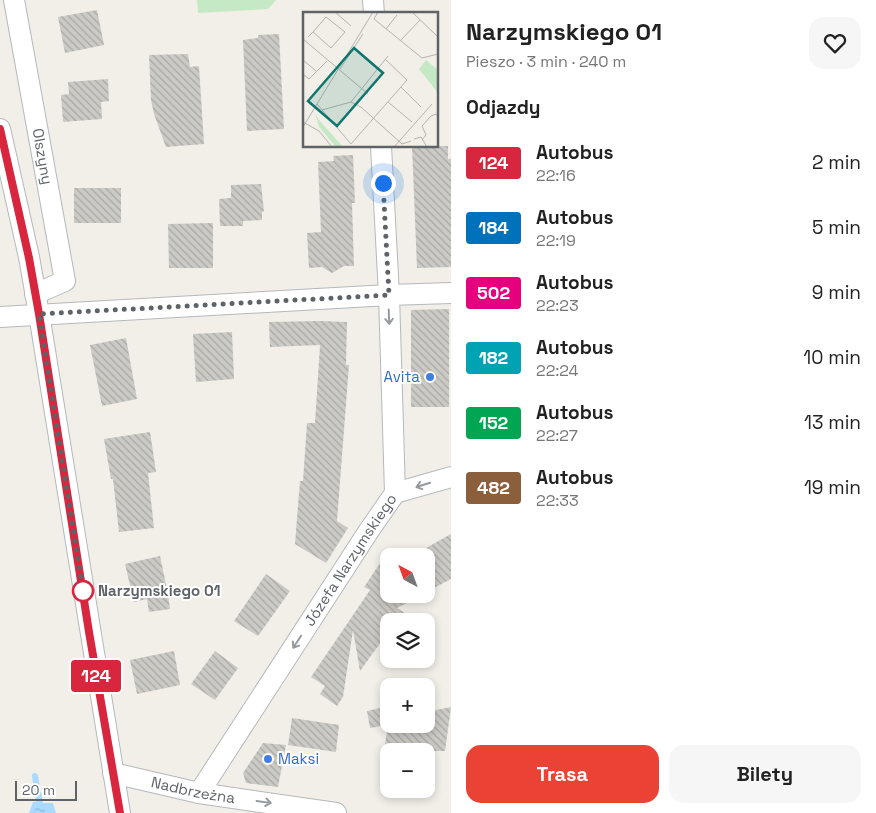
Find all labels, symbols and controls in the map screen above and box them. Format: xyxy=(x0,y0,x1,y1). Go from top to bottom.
inset map xyxy=(303,12,438,148)
text: Narzymskiego 01 xyxy=(466,16,662,47)
button: heart xyxy=(809,17,861,69)
text: Pieszo · 3 min · 240 m xyxy=(466,51,626,72)
text: Odjazdy xyxy=(466,95,541,120)
street label: Olszyny xyxy=(28,127,57,186)
text: Autobus xyxy=(536,140,613,165)
text: 2 min xyxy=(812,150,861,175)
text: 124 xyxy=(479,151,509,174)
text: 22:16 xyxy=(536,165,576,186)
your location xyxy=(371,171,396,196)
text: Autobus xyxy=(536,205,613,230)
text: 5 min xyxy=(812,215,861,240)
text: 184 xyxy=(478,216,509,239)
text: 22:19 xyxy=(536,230,576,251)
text: Autobus xyxy=(536,270,613,295)
text: 9 min xyxy=(812,280,861,305)
text: 502 xyxy=(477,281,510,304)
text: 22:23 xyxy=(536,295,579,316)
one-way arrow xyxy=(384,309,394,325)
text: Autobus xyxy=(536,335,613,360)
text: 10 min xyxy=(803,345,861,370)
text: 182 xyxy=(479,346,508,369)
text: 22:24 xyxy=(536,360,579,381)
place label: Avita xyxy=(384,367,420,386)
marker: Avita xyxy=(424,371,436,383)
text: Autobus xyxy=(536,400,613,425)
text: 13 min xyxy=(804,410,861,435)
text: 152 xyxy=(479,411,508,434)
text: 22:27 xyxy=(536,425,578,446)
text: Autobus xyxy=(536,465,613,490)
text: 19 min xyxy=(804,475,861,500)
text: 482 xyxy=(477,476,510,499)
one-way arrow xyxy=(416,481,432,490)
street label: Józefa Narzymskiego xyxy=(300,490,401,629)
text: 22:33 xyxy=(536,490,579,511)
north arrow xyxy=(380,548,435,602)
map controls xyxy=(380,548,435,798)
marker: Narzymskiego 01 xyxy=(72,580,94,602)
place label: Narzymskiego 01 xyxy=(98,581,221,600)
button: layers xyxy=(380,613,435,668)
one-way arrow xyxy=(291,635,301,649)
line badge: 124 xyxy=(67,660,125,692)
text: 124 xyxy=(81,664,111,687)
button: + xyxy=(380,678,435,733)
button: − xyxy=(380,743,435,798)
button: Trasa xyxy=(466,745,659,803)
button: Bilety xyxy=(669,745,861,803)
place label: Maksi xyxy=(278,749,319,768)
marker: Maksi xyxy=(262,753,274,765)
street label: Nadbrzeżna xyxy=(149,772,237,807)
scale bar xyxy=(15,778,78,801)
text: 20 m xyxy=(22,781,55,799)
one-way arrow xyxy=(256,798,272,808)

